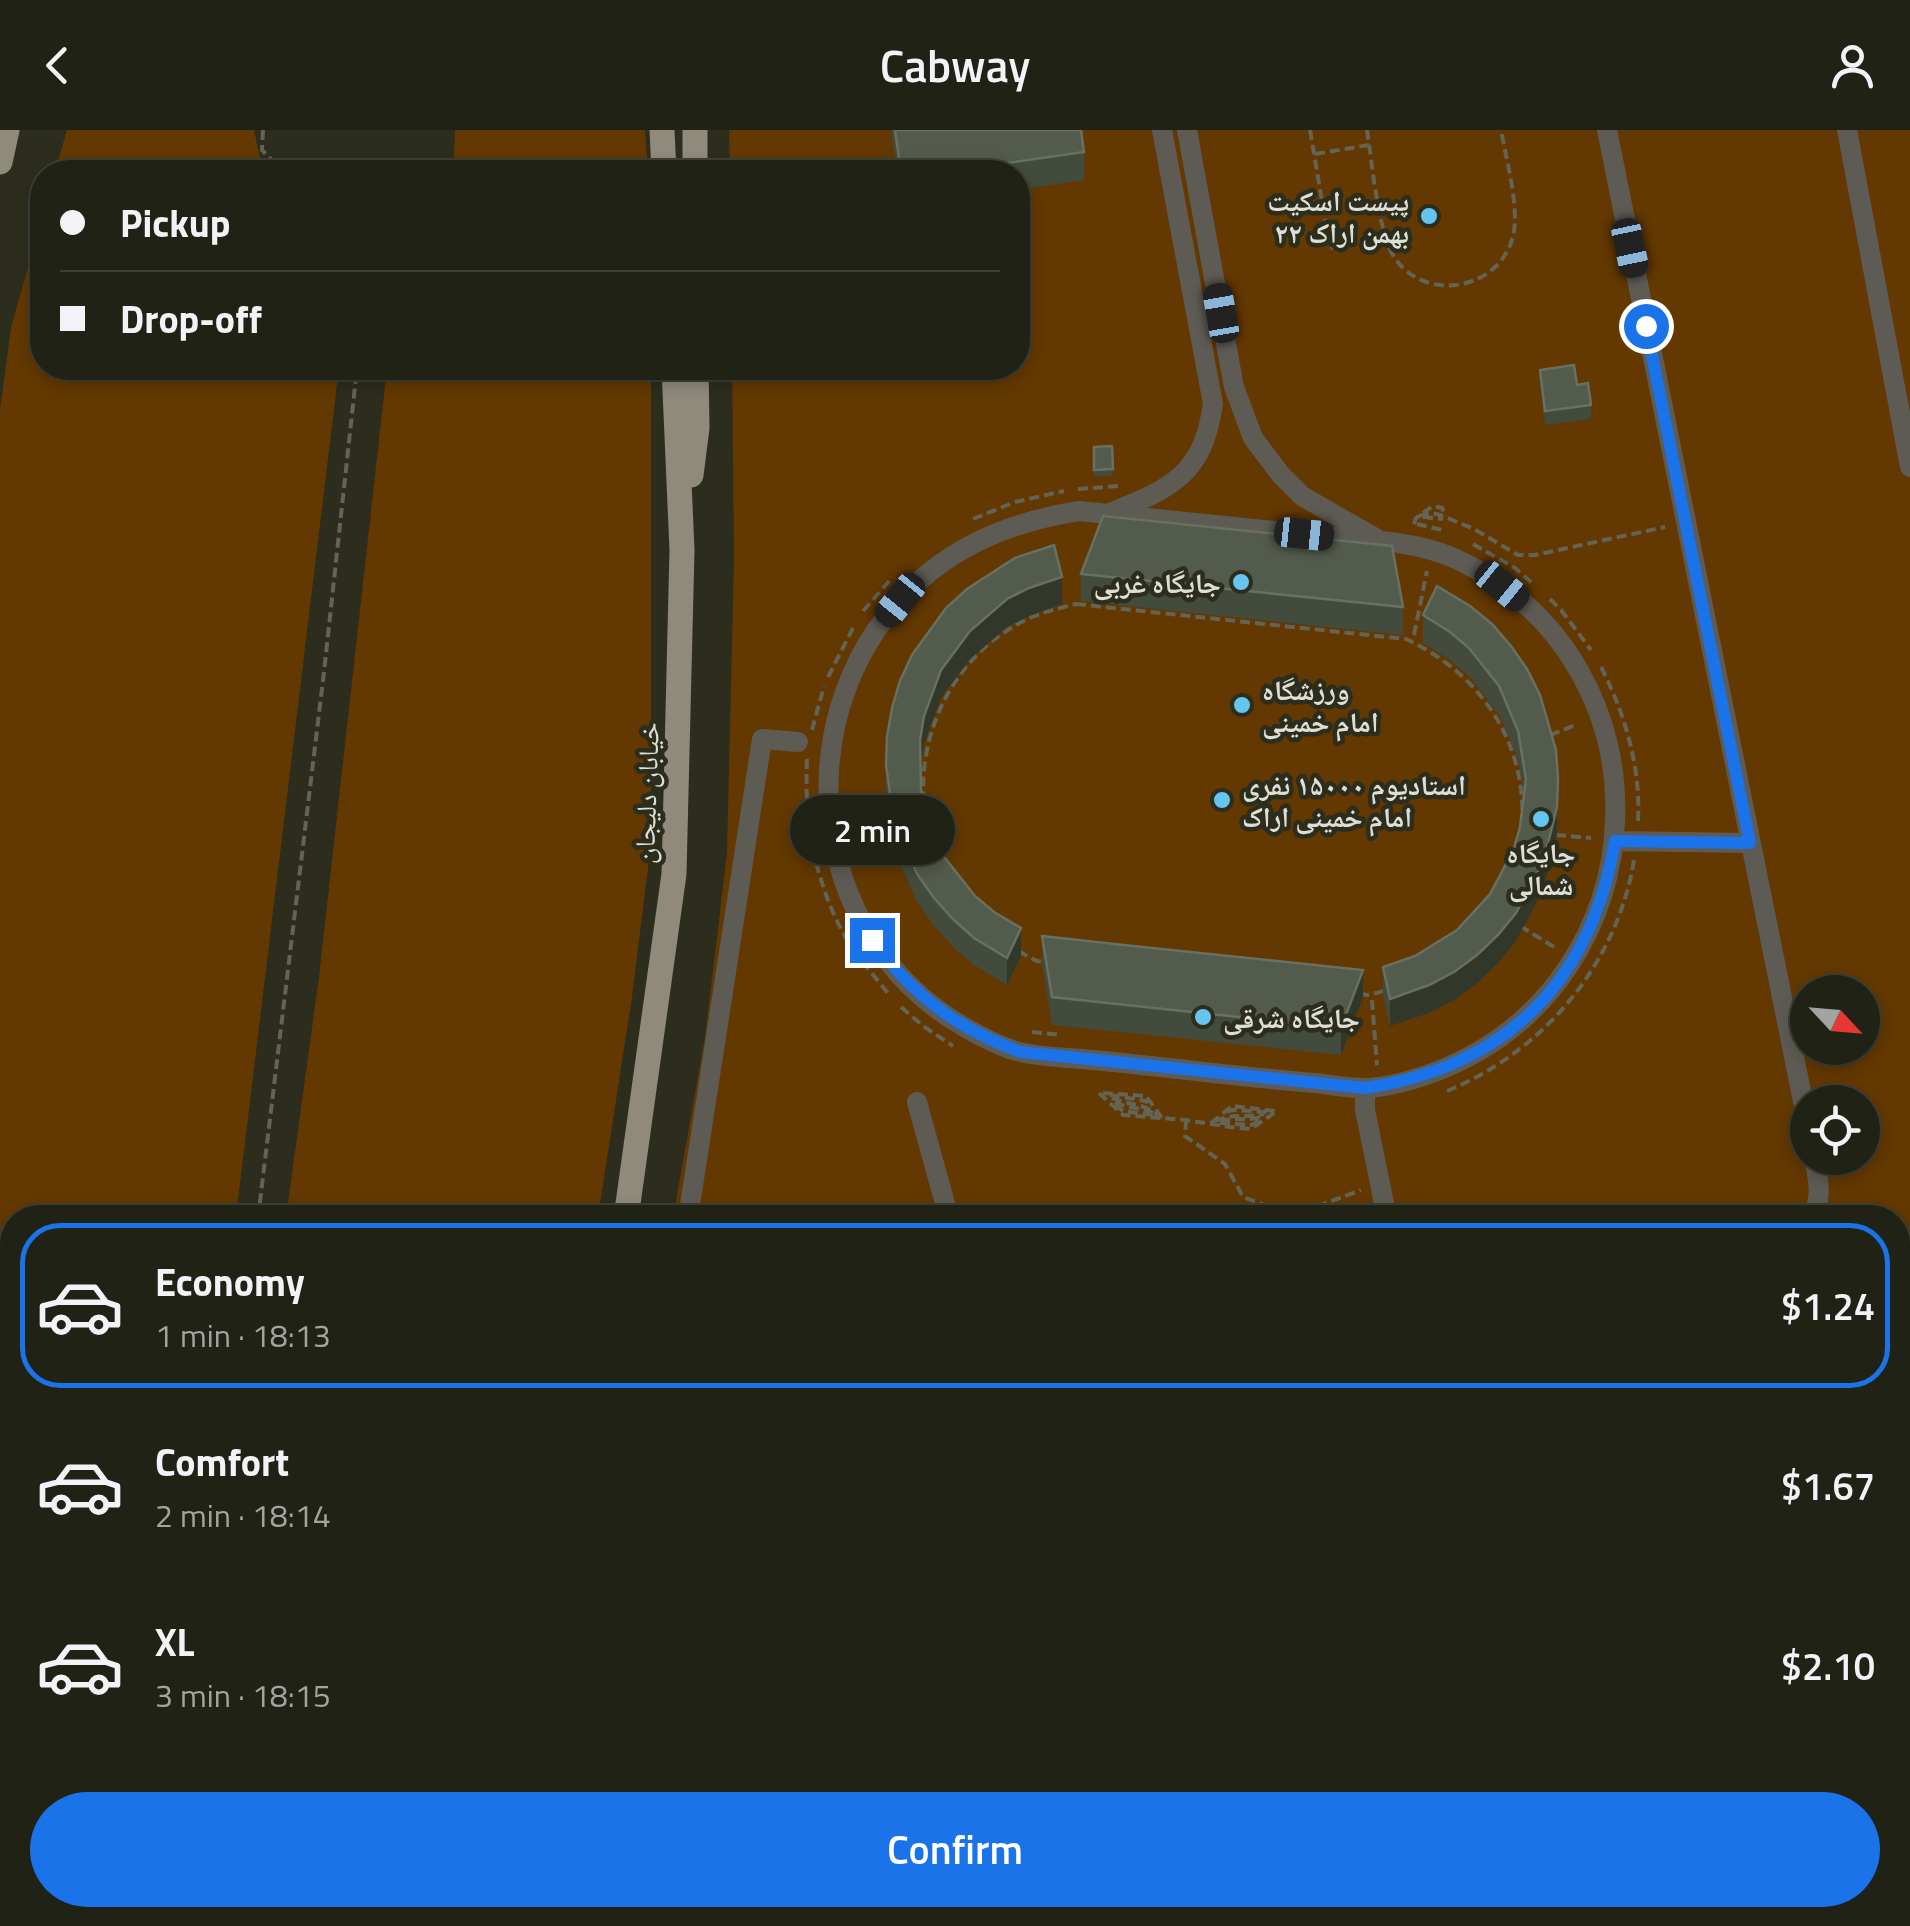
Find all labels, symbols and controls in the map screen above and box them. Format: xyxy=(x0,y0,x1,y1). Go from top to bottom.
text: Cabway xyxy=(880,31,1030,99)
icon: back xyxy=(30,38,85,93)
icon: person xyxy=(1825,38,1880,93)
place label: پیست اسکیت ۲۲ بهمن اراک xyxy=(1267,179,1409,254)
text: Pickup xyxy=(120,194,230,252)
marker: پیست اسکیت ۲۲ بهمن اراک xyxy=(1418,205,1440,227)
car xyxy=(1609,216,1651,280)
car xyxy=(1201,281,1241,345)
text: Drop-off xyxy=(120,290,262,348)
route start xyxy=(1624,304,1669,349)
car xyxy=(1273,516,1335,552)
car xyxy=(1469,555,1535,617)
place label: جایگاه غربی xyxy=(1093,561,1221,604)
car xyxy=(869,567,931,633)
marker: جایگاه غربی xyxy=(1230,571,1252,593)
place label: ورزشگاه امام خمینی xyxy=(1262,668,1379,743)
marker: ورزشگاه امام خمینی xyxy=(1231,694,1253,716)
street label: خیابان دلیجان xyxy=(622,721,670,865)
place label: استادیوم ۱۵۰۰۰ نفری امام خمینی اراک xyxy=(1242,763,1466,838)
marker: استادیوم ۱۵۰۰۰ نفری امام خمینی اراک xyxy=(1211,789,1233,811)
callout: 2 min xyxy=(790,795,954,865)
text: 2 min xyxy=(834,806,911,854)
marker: جایگاه شمالی xyxy=(1530,808,1552,830)
place label: جایگاه شمالی xyxy=(1507,831,1575,906)
route end xyxy=(850,918,895,963)
north arrow xyxy=(1790,975,1880,1065)
map controls xyxy=(1790,975,1880,1175)
place label: جایگاه شرقی xyxy=(1223,996,1360,1039)
marker: جایگاه شرقی xyxy=(1192,1006,1214,1028)
button: locate xyxy=(1790,1085,1880,1175)
text: Economy xyxy=(155,1253,305,1311)
icon: car xyxy=(35,1261,125,1351)
text: $1.24 xyxy=(1781,1277,1875,1335)
text: 1 min · 18:13 xyxy=(155,1311,331,1359)
text: Comfort xyxy=(155,1433,289,1491)
icon: car xyxy=(35,1441,125,1531)
text: $1.67 xyxy=(1781,1457,1875,1515)
text: 2 min · 18:14 xyxy=(155,1491,331,1539)
text: XL xyxy=(155,1613,195,1671)
icon: car xyxy=(35,1621,125,1711)
text: $2.10 xyxy=(1781,1637,1875,1695)
text: 3 min · 18:15 xyxy=(155,1671,331,1719)
button: Confirm xyxy=(30,1792,1880,1907)

